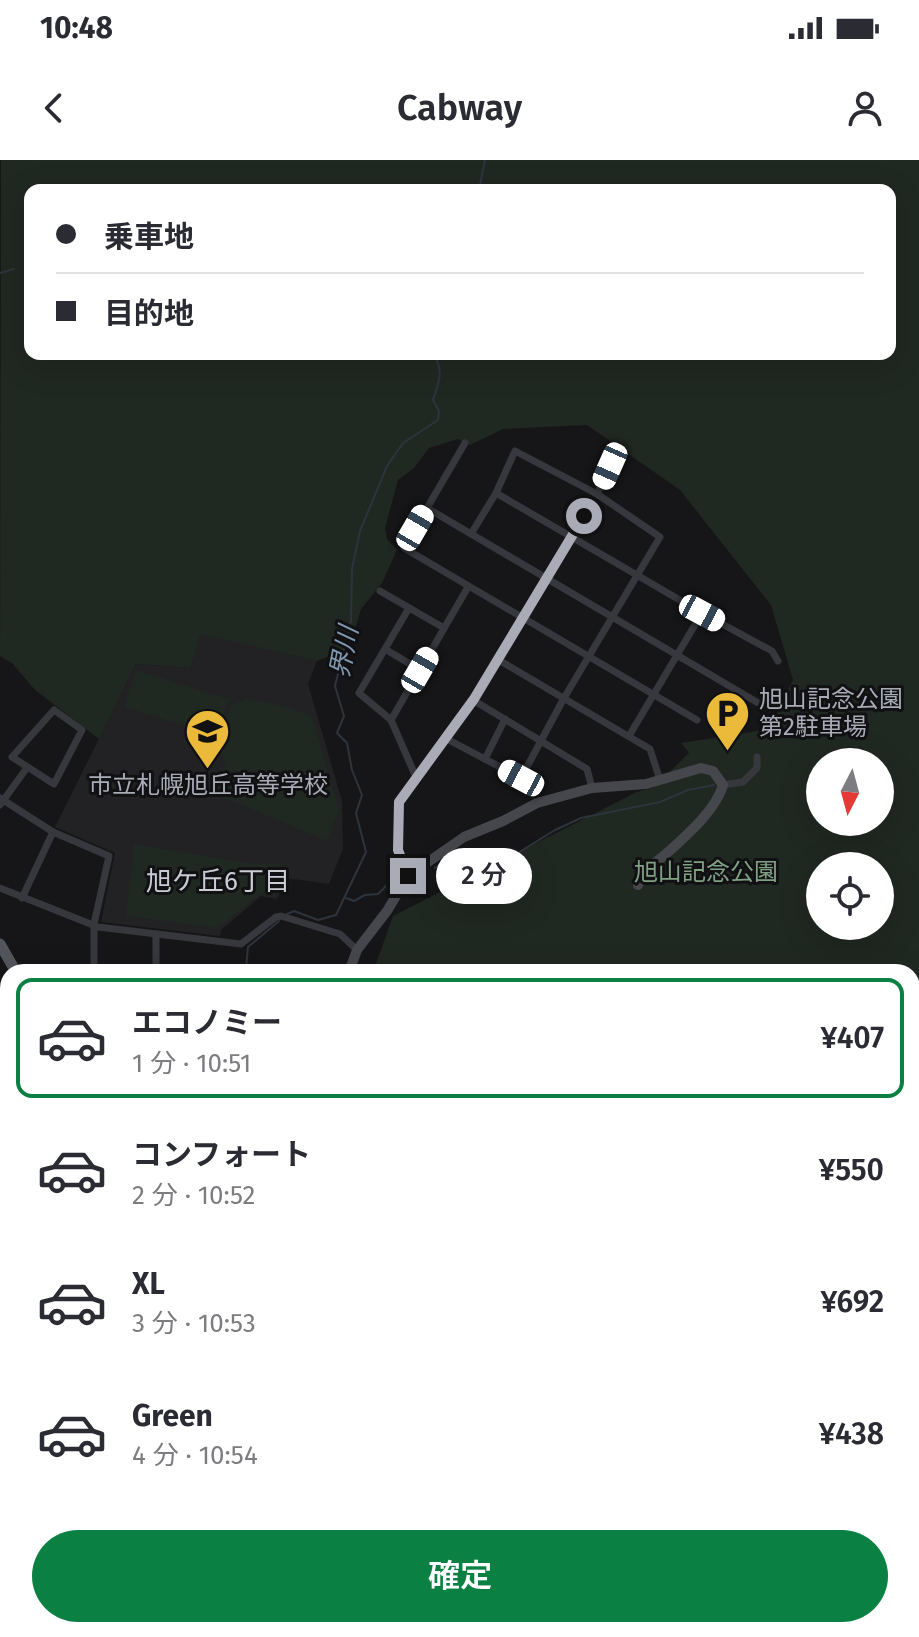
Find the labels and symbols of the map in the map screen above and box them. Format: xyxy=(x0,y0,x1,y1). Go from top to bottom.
car xyxy=(589,439,631,493)
route start xyxy=(566,498,602,534)
car xyxy=(393,501,437,555)
car xyxy=(675,591,729,635)
water label: 界川 xyxy=(324,621,365,681)
car xyxy=(398,643,442,697)
place label: 旭山記念公園 第2駐車場 xyxy=(759,685,903,741)
parking icon: 旭山記念公園 第2駐車場 xyxy=(704,689,752,752)
school or university icon: 市立札幌旭丘高等学校 xyxy=(184,707,232,770)
north arrow xyxy=(806,748,894,836)
car xyxy=(494,756,548,800)
place label: 市立札幌旭丘高等学校 xyxy=(88,771,328,799)
callout: 2 分 xyxy=(436,848,532,904)
route end xyxy=(390,858,426,894)
park label: 旭山記念公園 xyxy=(634,858,778,886)
district label: 旭ケ丘6丁目 xyxy=(146,866,290,897)

